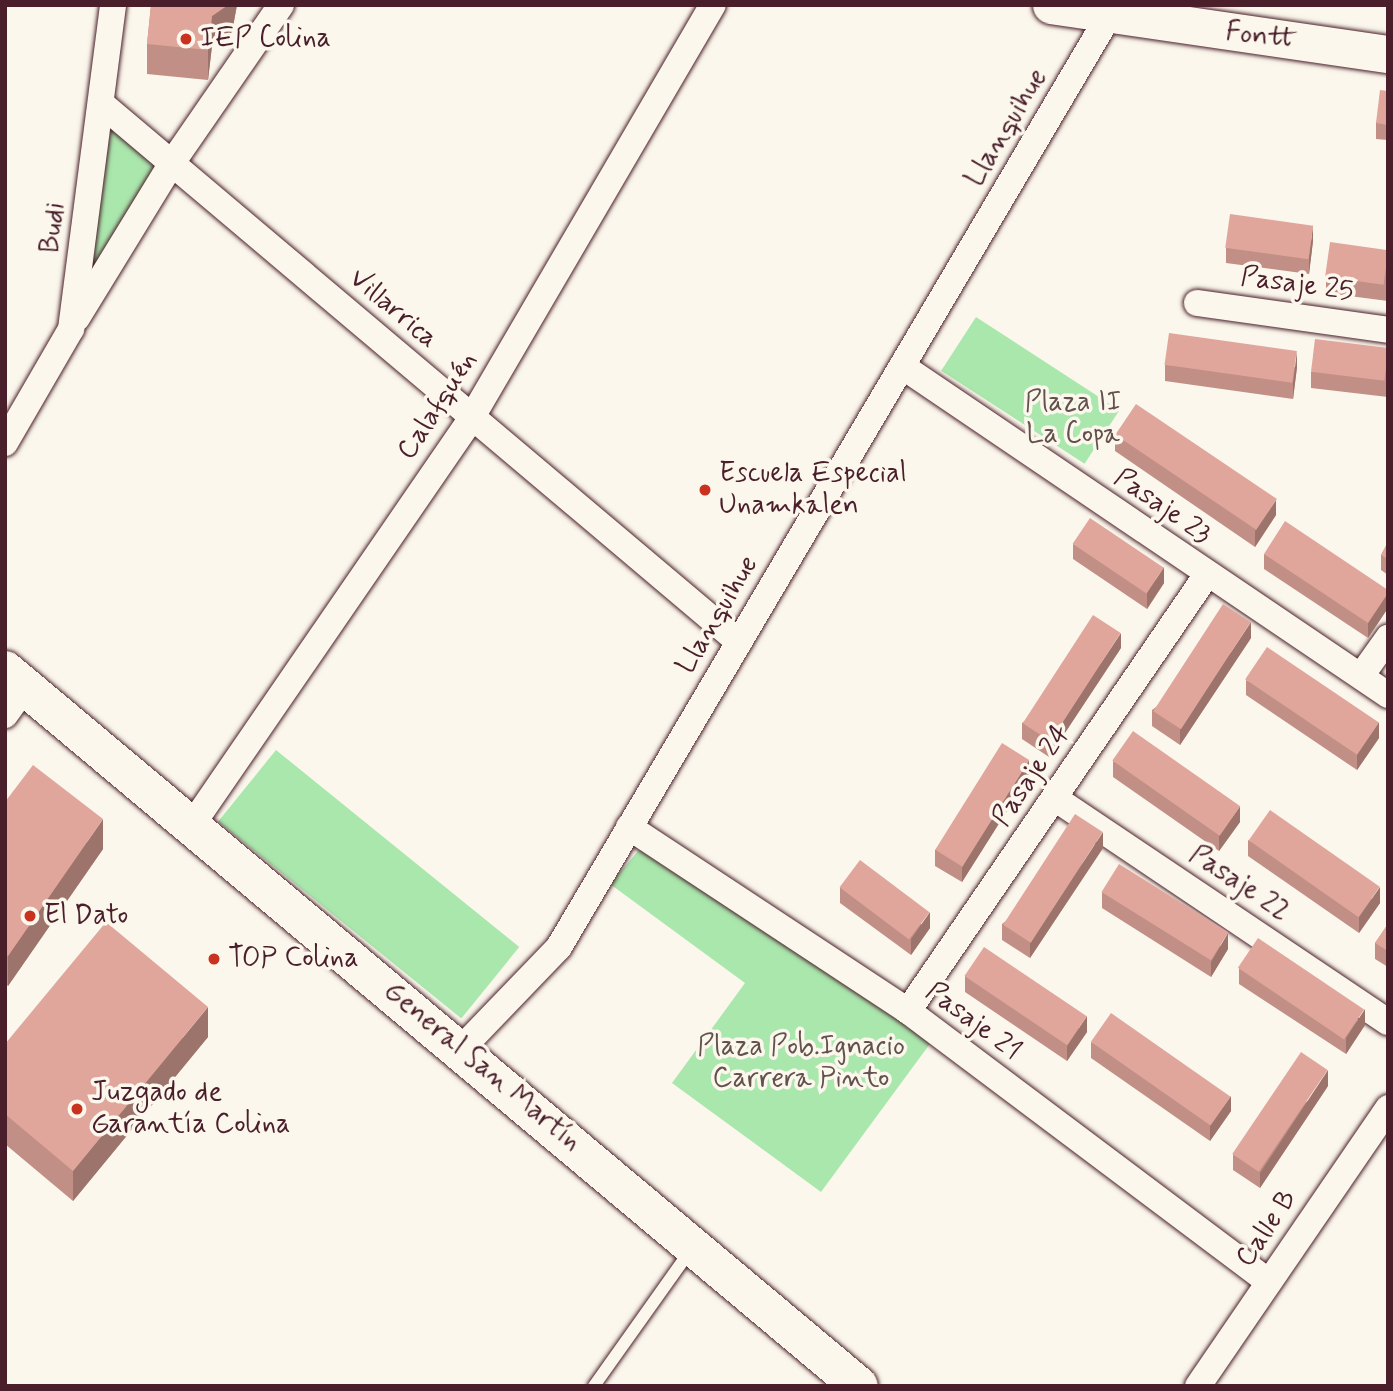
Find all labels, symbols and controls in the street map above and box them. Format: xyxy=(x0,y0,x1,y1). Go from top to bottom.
street label: Fontt xyxy=(1224,16,1298,58)
place label: IEP Colina xyxy=(200,22,336,56)
marker: IEP Colina xyxy=(178,31,194,47)
street label: Llanquihue xyxy=(959,63,1055,193)
street label: Budi xyxy=(34,200,74,256)
street label: Pasaje 25 xyxy=(1238,260,1356,310)
street label: Villarrica xyxy=(342,262,444,356)
street label: Calafquén xyxy=(391,346,485,466)
park label: Plaza II La Copa xyxy=(1021,386,1125,452)
place label: Escuela Especial Unamkalen xyxy=(719,457,905,523)
street label: Pasaje 23 xyxy=(1107,462,1217,552)
marker: Escuela Especial Unamkalen xyxy=(697,482,713,498)
street label: Llanquihue xyxy=(670,550,766,680)
street label: Pasaje 24 xyxy=(986,719,1078,833)
street label: Pasaje 22 xyxy=(1183,838,1295,930)
place label: El Dato xyxy=(44,899,128,933)
marker: El Dato xyxy=(22,908,38,924)
place label: TOP Colina xyxy=(228,942,361,976)
marker: TOP Colina xyxy=(206,951,222,967)
street label: Pasaje 21 xyxy=(919,975,1027,1069)
street label: General San Martín xyxy=(378,976,586,1158)
park label: Plaza Pob.Ignacio Carrera Pinto xyxy=(698,1030,904,1096)
place label: Juzgado de Garantía Colina xyxy=(91,1076,291,1142)
marker: Juzgado de Garantía Colina xyxy=(69,1101,85,1117)
street label: Calle B xyxy=(1229,1184,1305,1274)

